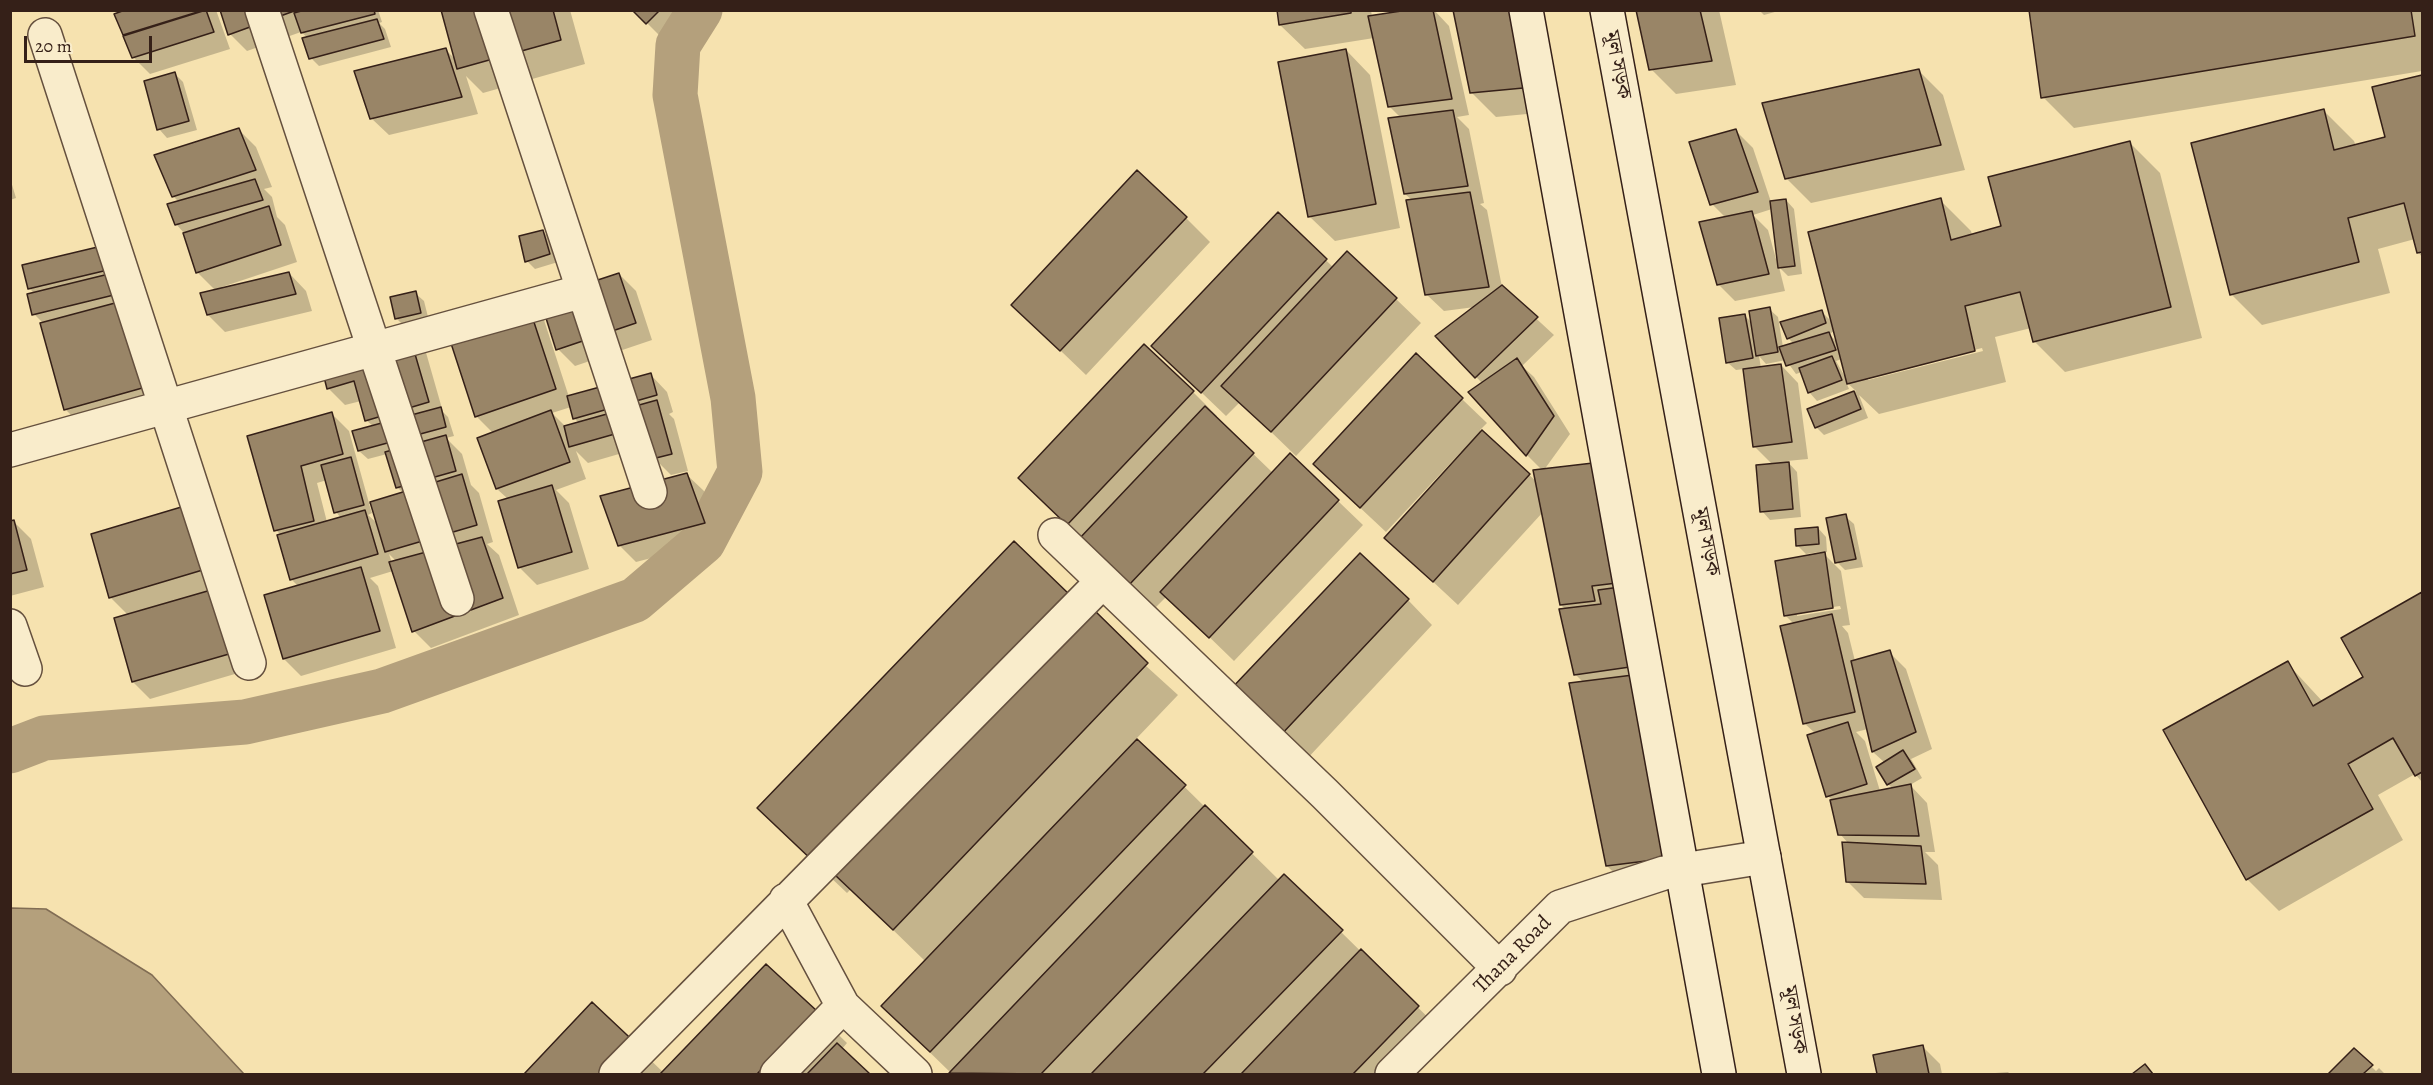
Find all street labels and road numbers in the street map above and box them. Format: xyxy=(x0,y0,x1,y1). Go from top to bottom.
street label: মূল সড়ক xyxy=(1598,29,1636,101)
street label: মূল সড়ক xyxy=(1687,506,1725,578)
street label: Thana Road xyxy=(1469,911,1557,999)
street label: মূল সড়ক xyxy=(1776,984,1812,1056)

